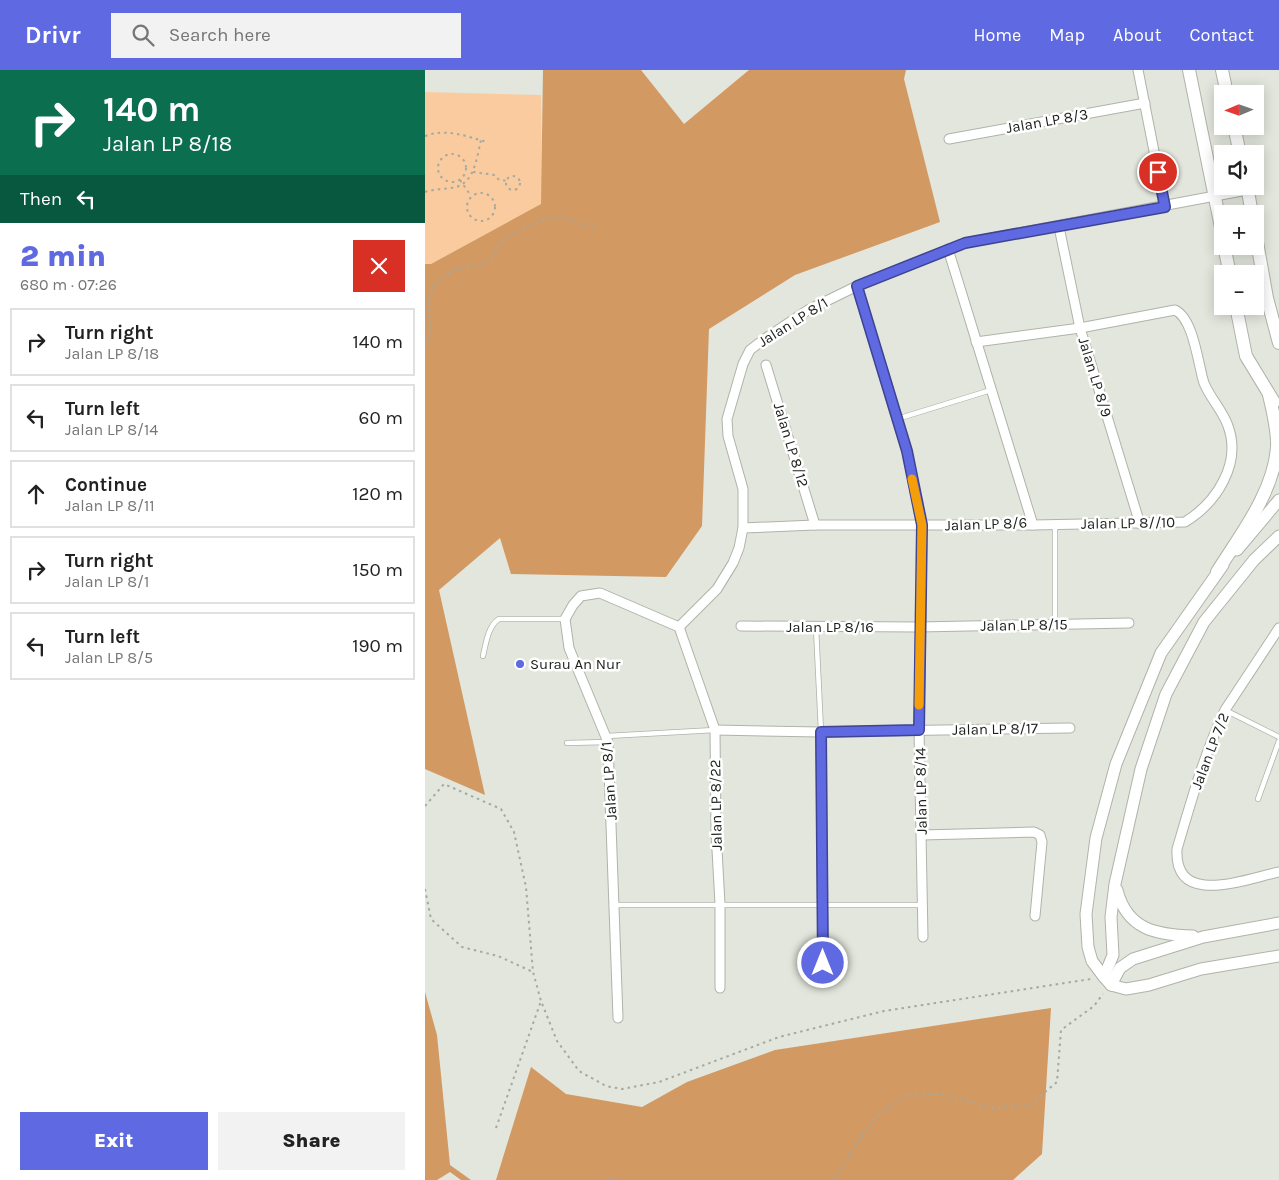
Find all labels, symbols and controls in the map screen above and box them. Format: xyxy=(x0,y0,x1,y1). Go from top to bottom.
search box xyxy=(111,13,461,58)
text: Drivr xyxy=(25,21,81,49)
icon: search xyxy=(129,21,157,49)
text: Search here xyxy=(169,24,271,46)
text: Home xyxy=(973,24,1021,46)
text: Map xyxy=(1049,24,1085,46)
text: About xyxy=(1113,24,1162,46)
text: Contact xyxy=(1190,24,1254,46)
north arrow xyxy=(1214,85,1264,135)
map controls xyxy=(1214,85,1264,315)
text: 140 m xyxy=(103,89,201,130)
icon: right xyxy=(20,90,85,155)
street label: Jalan LP 8/3 xyxy=(1005,105,1089,137)
text: Jalan LP 8/18 xyxy=(103,131,232,157)
button: sound xyxy=(1214,145,1264,195)
pin xyxy=(1137,151,1179,193)
icon: arrive xyxy=(1144,158,1172,186)
icon: left xyxy=(72,185,100,213)
text: Then xyxy=(20,188,62,210)
button: + xyxy=(1214,205,1264,255)
text: 2 min xyxy=(20,238,106,274)
button: close xyxy=(353,240,405,292)
button: − xyxy=(1214,265,1264,315)
text: 680 m · 07:26 xyxy=(20,275,117,294)
street label: Jalan LP 8/1 xyxy=(755,293,831,351)
text: Turn right xyxy=(65,322,154,344)
icon: right xyxy=(22,328,50,356)
text: 140 m xyxy=(353,331,403,353)
street label: Jalan LP 8/9 xyxy=(1074,335,1116,419)
text: Jalan LP 8/18 xyxy=(65,344,159,363)
text: Turn left xyxy=(65,398,140,420)
street label: Jalan LP 8/12 xyxy=(770,400,812,490)
icon: left xyxy=(22,404,50,432)
text: 60 m xyxy=(359,407,403,429)
text: Jalan LP 8/14 xyxy=(65,420,158,439)
text: Continue xyxy=(65,474,147,496)
icon: ahead xyxy=(22,480,50,508)
text: 120 m xyxy=(352,483,403,505)
text: Jalan LP 8/11 xyxy=(65,496,154,515)
street label: Jalan LP 8//10 xyxy=(1081,513,1175,533)
street label: Jalan LP 8/6 xyxy=(944,514,1028,534)
text: Turn right xyxy=(65,550,154,572)
icon: right xyxy=(22,556,50,584)
text: 150 m xyxy=(352,559,403,581)
text: Jalan LP 8/1 xyxy=(65,572,149,591)
street label: Jalan LP 8/15 xyxy=(980,615,1068,635)
street label: Jalan LP 8/16 xyxy=(786,618,874,636)
text: Turn left xyxy=(65,626,140,648)
icon: left xyxy=(22,632,50,660)
text: 190 m xyxy=(352,635,403,657)
text: Jalan LP 8/5 xyxy=(65,648,153,667)
place label: Surau An Nur xyxy=(530,655,621,673)
marker: Surau An Nur xyxy=(514,658,526,670)
street label: Jalan LP 7/2 xyxy=(1187,710,1233,792)
street label: Jalan LP 8/17 xyxy=(952,719,1038,739)
street label: Jalan LP 8/1 xyxy=(597,741,621,821)
street label: Jalan LP 8/14 xyxy=(911,747,931,835)
street label: Jalan LP 8/22 xyxy=(706,759,726,851)
position arrow xyxy=(796,936,848,988)
button: Exit xyxy=(20,1112,208,1170)
button: Share xyxy=(218,1112,405,1170)

